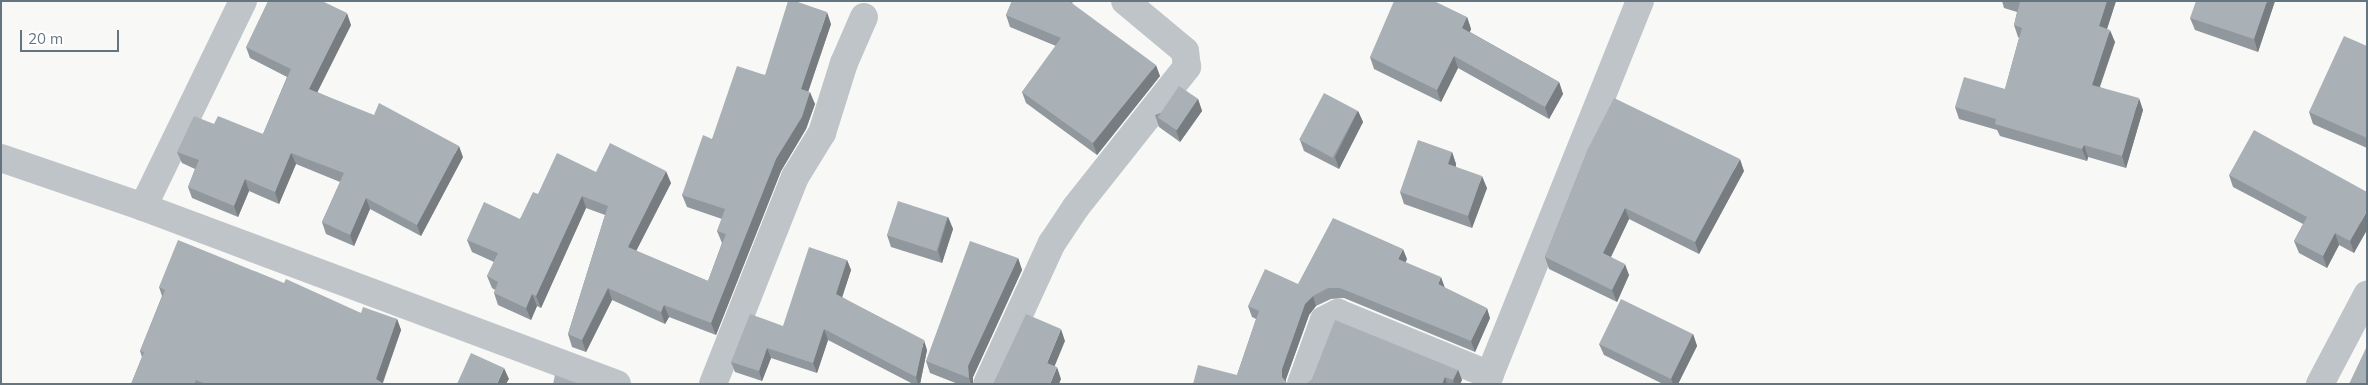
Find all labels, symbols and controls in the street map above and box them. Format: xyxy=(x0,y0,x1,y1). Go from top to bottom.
scale bar xyxy=(22,20,121,52)
text: 20 m xyxy=(28,29,63,48)

